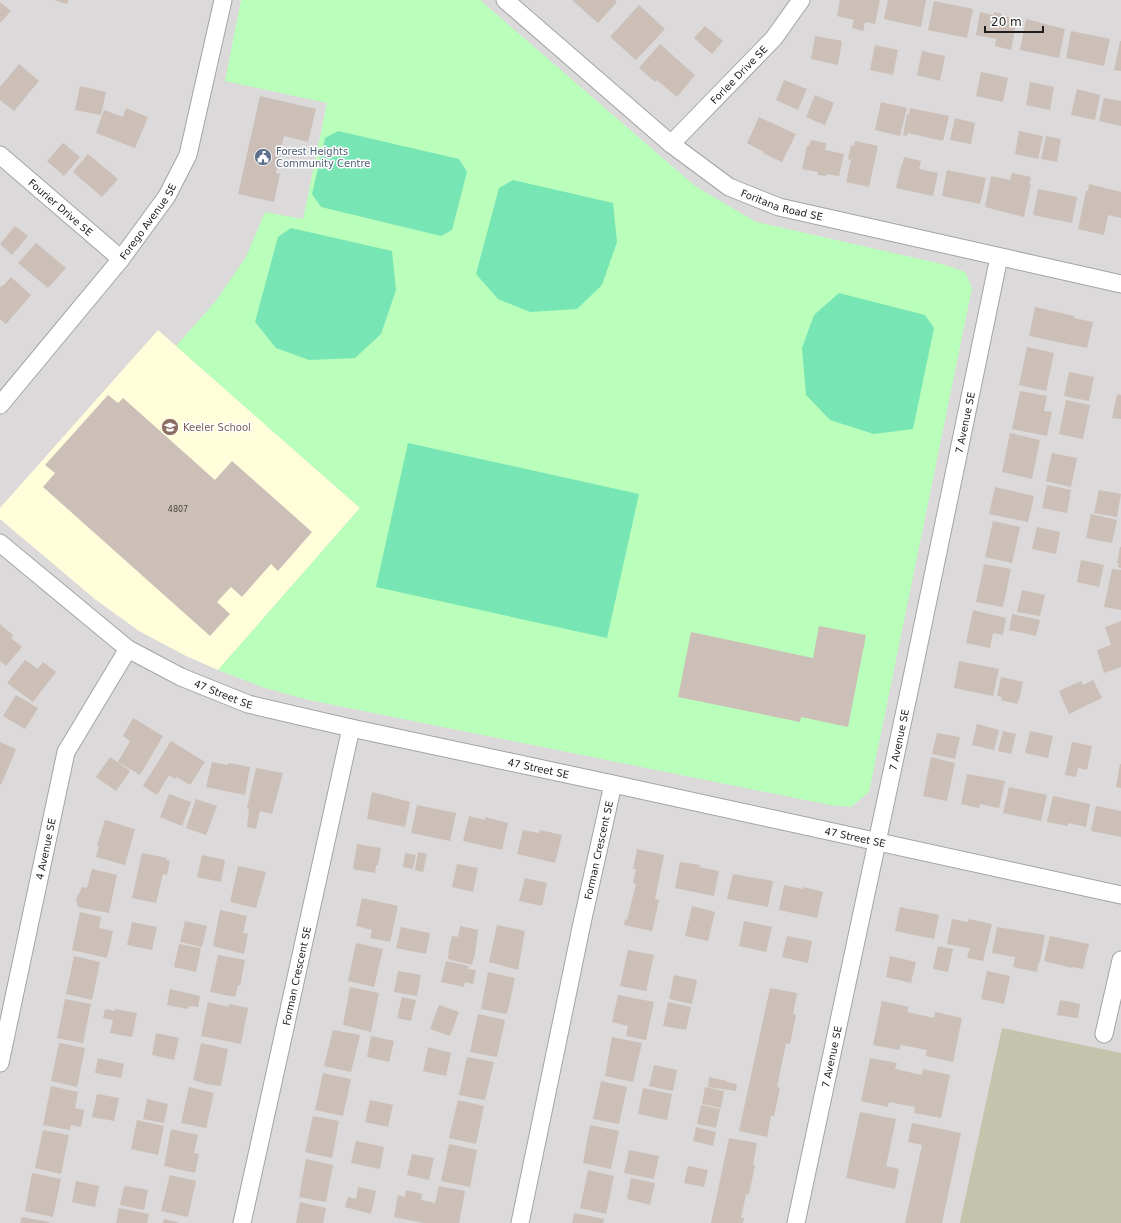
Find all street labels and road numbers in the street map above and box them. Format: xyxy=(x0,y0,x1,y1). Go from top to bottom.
street label: Forlee Drive SE xyxy=(708,43,769,106)
street label: Fourier Drive SE xyxy=(26,177,95,238)
street label: Forego Avenue SE xyxy=(117,181,178,261)
street label: Foritana Road SE xyxy=(739,187,824,222)
street label: 7 Avenue SE xyxy=(953,391,976,454)
street label: 47 Street SE xyxy=(193,677,254,710)
street label: 7 Avenue SE xyxy=(887,708,911,772)
street label: 47 Street SE xyxy=(507,756,570,780)
street label: Forman Crescent SE xyxy=(582,800,615,901)
street label: 4 Avenue SE xyxy=(34,817,57,881)
street label: 47 Street SE xyxy=(824,825,887,849)
street label: Forman Crescent SE xyxy=(280,925,313,1026)
street label: 7 Avenue SE xyxy=(819,1025,843,1088)

